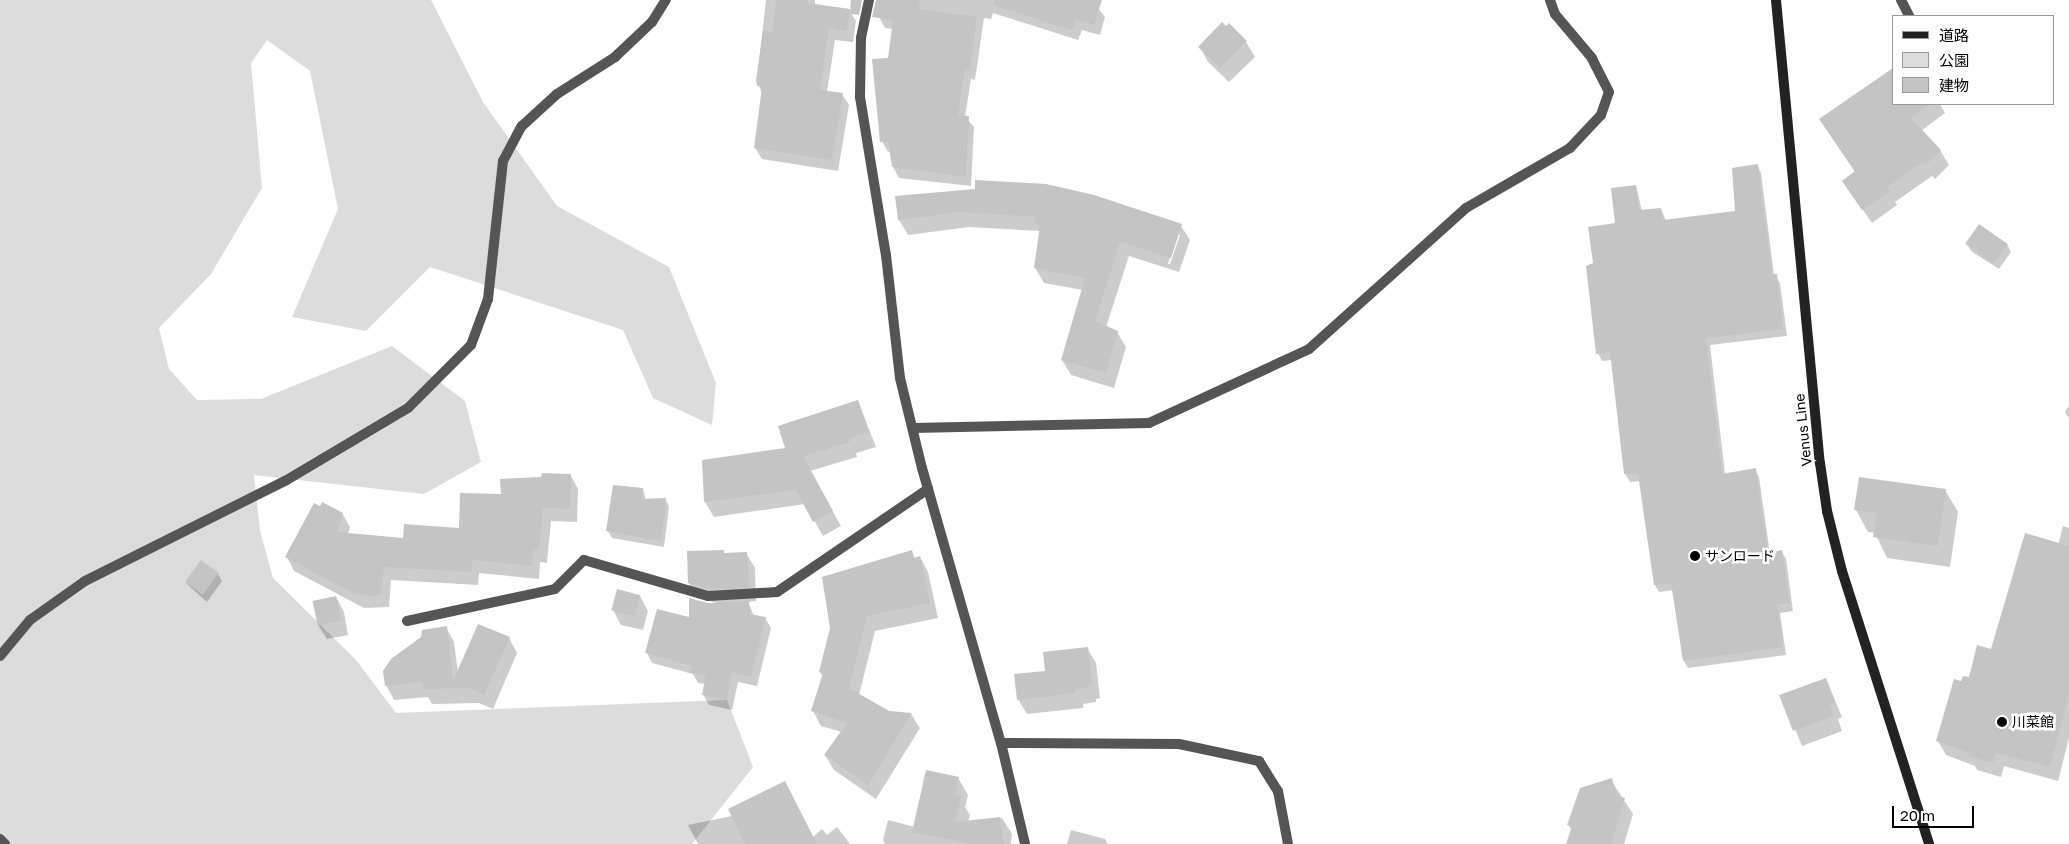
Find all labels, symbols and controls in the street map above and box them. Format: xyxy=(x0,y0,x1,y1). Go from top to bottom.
legend xyxy=(1892,15,2054,105)
text: 道路 xyxy=(1939,26,1969,44)
text: 公園 xyxy=(1939,51,1969,69)
text: 建物 xyxy=(1939,76,1969,94)
street label: Venus Line xyxy=(1791,393,1815,467)
place label: サンロード xyxy=(1705,548,1775,564)
marker: サンロード xyxy=(1689,550,1701,562)
place label: 川菜館 xyxy=(2012,714,2054,730)
marker: 川菜館 xyxy=(1996,716,2008,728)
scale bar xyxy=(1894,796,1976,828)
text: 20 m xyxy=(1900,806,1935,824)

